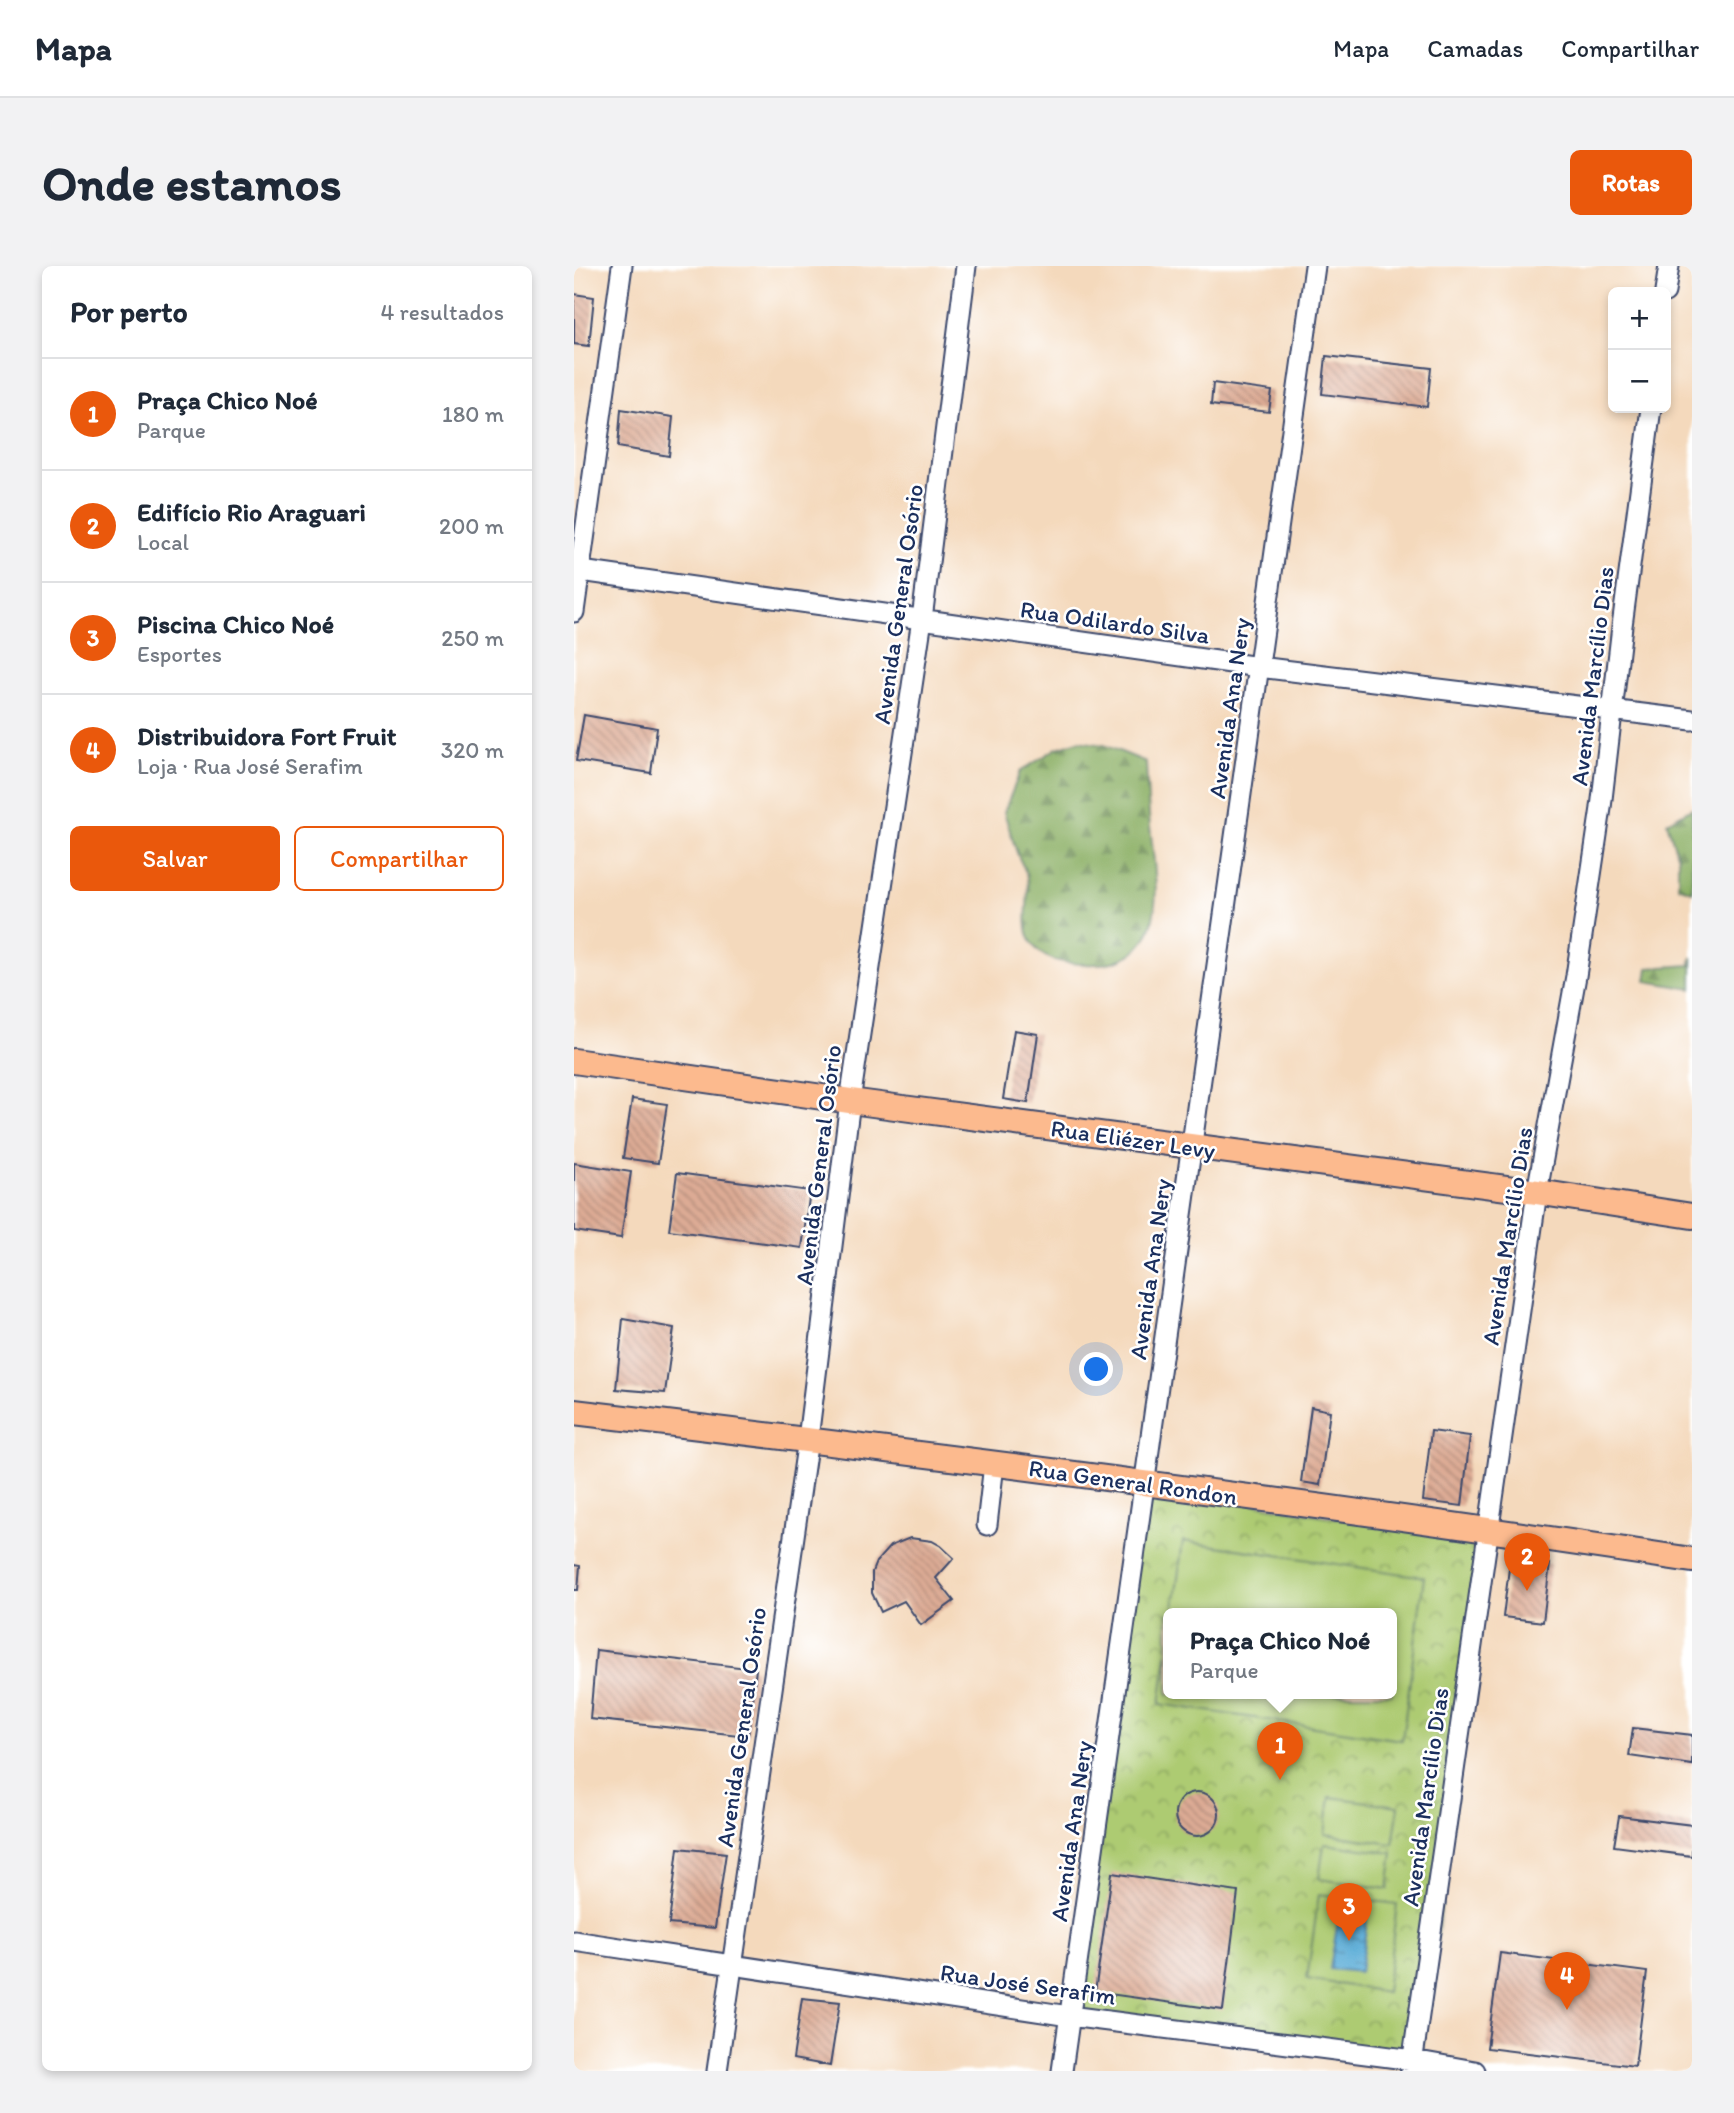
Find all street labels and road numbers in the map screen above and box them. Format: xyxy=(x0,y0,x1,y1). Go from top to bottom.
street label: Avenida General Osório xyxy=(867,482,929,726)
street label: Avenida Marcílio Dias xyxy=(1564,565,1620,787)
street label: Rua Odilardo Silva xyxy=(1018,594,1212,650)
street label: Avenida Ana Nery xyxy=(1202,615,1256,800)
street label: Avenida General Osório xyxy=(789,1043,847,1287)
street label: Rua Eliézer Levy xyxy=(1049,1113,1217,1165)
street label: Avenida Marcílio Dias xyxy=(1475,1125,1539,1347)
street label: Avenida Ana Nery xyxy=(1123,1176,1177,1361)
street label: Rua General Rondon xyxy=(1027,1453,1239,1511)
street label: Avenida General Osório xyxy=(710,1605,772,1849)
street label: Avenida Marcílio Dias xyxy=(1395,1686,1455,1908)
street label: Avenida Ana Nery xyxy=(1044,1738,1098,1923)
street label: Rua José Serafim xyxy=(938,1957,1118,2011)

